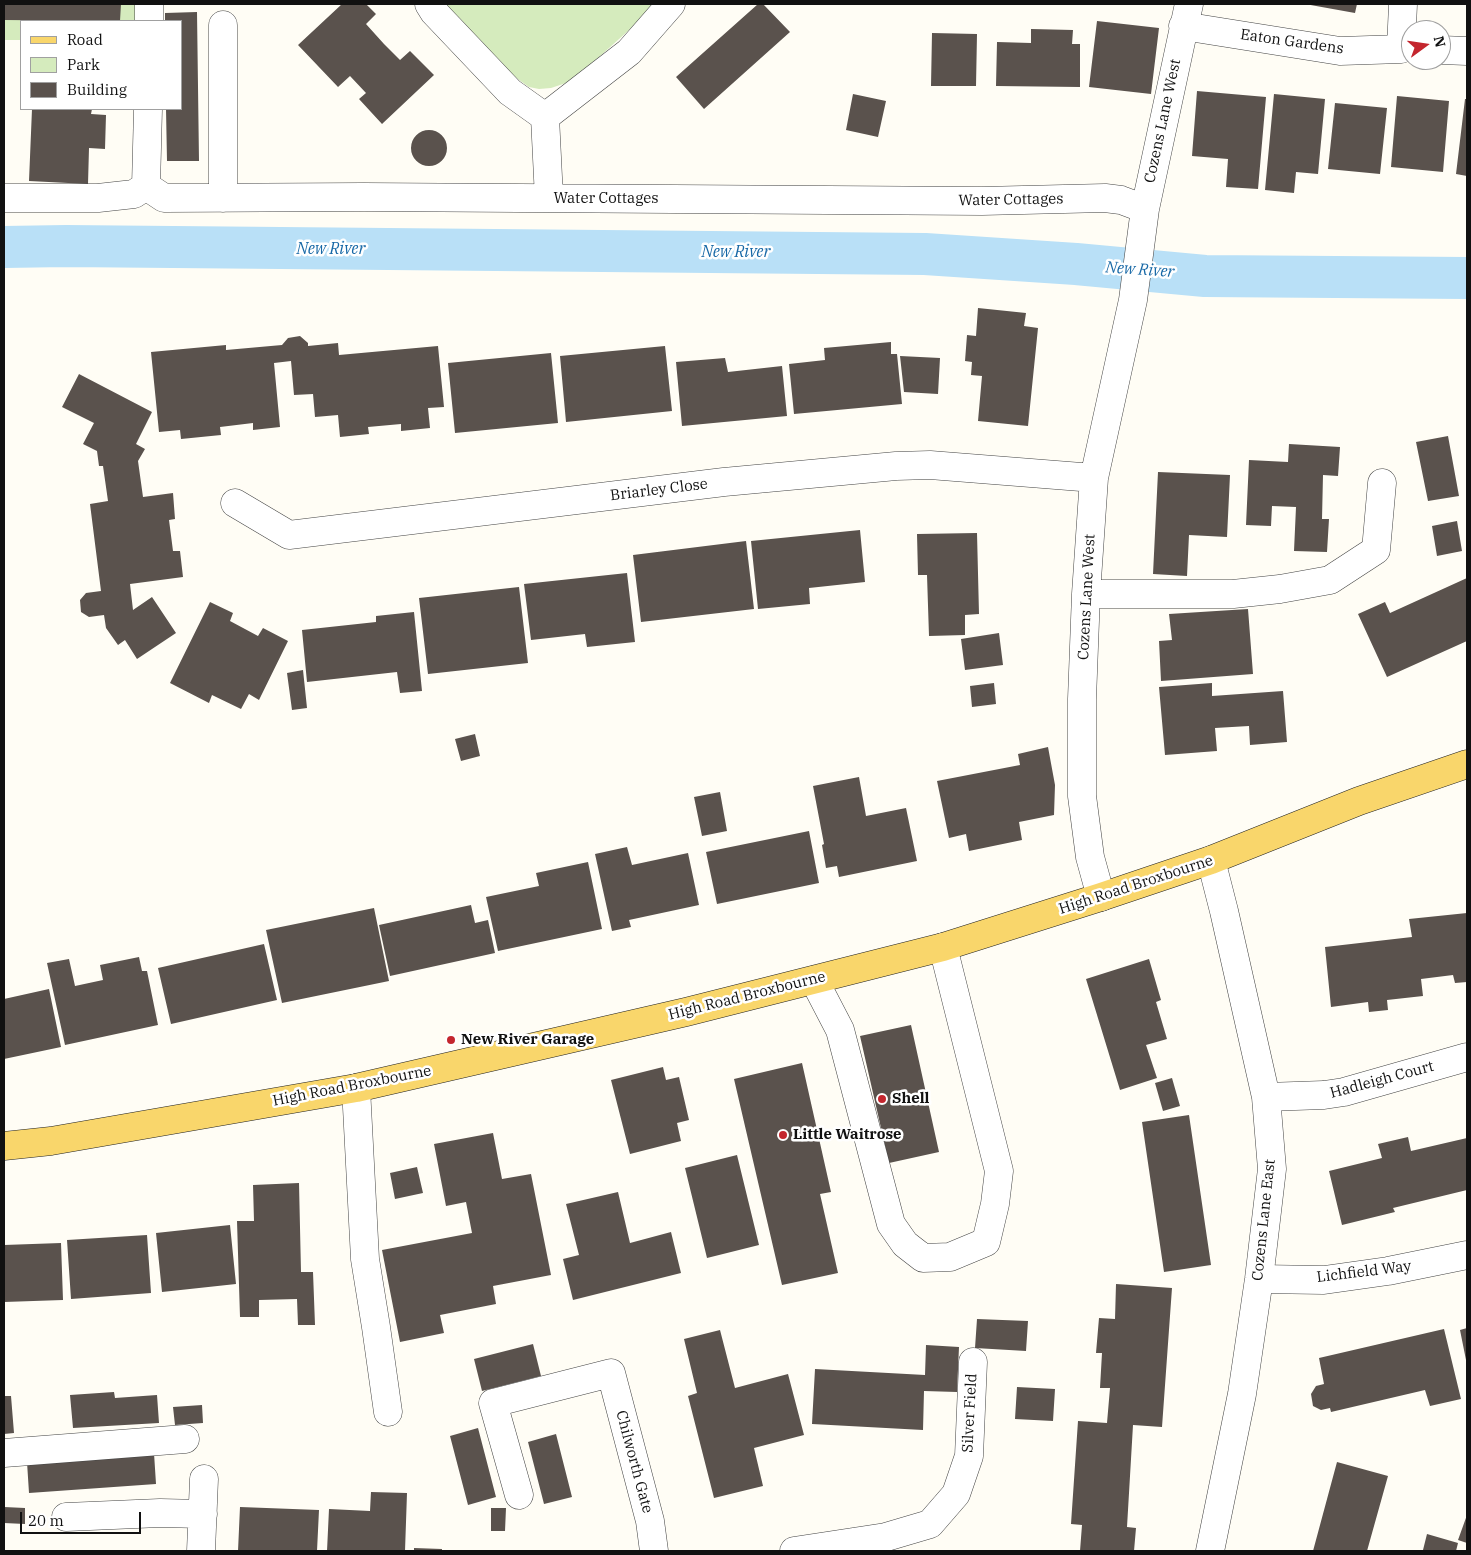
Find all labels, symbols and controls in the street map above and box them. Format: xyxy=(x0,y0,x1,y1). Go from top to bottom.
legend xyxy=(20,20,182,110)
north arrow xyxy=(1401,20,1451,70)
street label: Eaton Gardens xyxy=(1239,26,1345,58)
text: Road xyxy=(67,30,103,49)
text: N xyxy=(1430,34,1450,49)
text: Park xyxy=(67,55,100,74)
street label: Cozens Lane West xyxy=(1141,57,1185,185)
text: Building xyxy=(67,80,127,99)
street label: Water Cottages xyxy=(553,190,659,208)
street label: Water Cottages xyxy=(958,190,1064,210)
water label: New River xyxy=(297,239,365,259)
water label: New River xyxy=(702,242,770,262)
water label: New River xyxy=(1105,258,1175,282)
street label: Briarley Close xyxy=(609,475,709,505)
street label: Cozens Lane West xyxy=(1075,533,1099,661)
street label: High Road Broxbourne xyxy=(1057,852,1215,918)
street label: High Road Broxbourne xyxy=(667,968,827,1024)
place label: New River Garage xyxy=(461,1031,594,1049)
marker: New River Garage xyxy=(445,1034,457,1046)
street label: Hadleigh Court xyxy=(1328,1057,1436,1103)
street label: High Road Broxbourne xyxy=(271,1062,433,1110)
place label: Shell xyxy=(892,1090,929,1108)
marker: Shell xyxy=(876,1093,888,1105)
place label: Little Waitrose xyxy=(793,1126,902,1144)
marker: Little Waitrose xyxy=(777,1129,789,1141)
street label: Cozens Lane East xyxy=(1249,1158,1279,1282)
street label: Lichfield Way xyxy=(1316,1257,1412,1287)
street label: Silver Field xyxy=(959,1373,981,1453)
street label: Chilworth Gate xyxy=(612,1409,656,1515)
scale bar xyxy=(22,1502,144,1534)
text: 20 m xyxy=(28,1511,64,1530)

